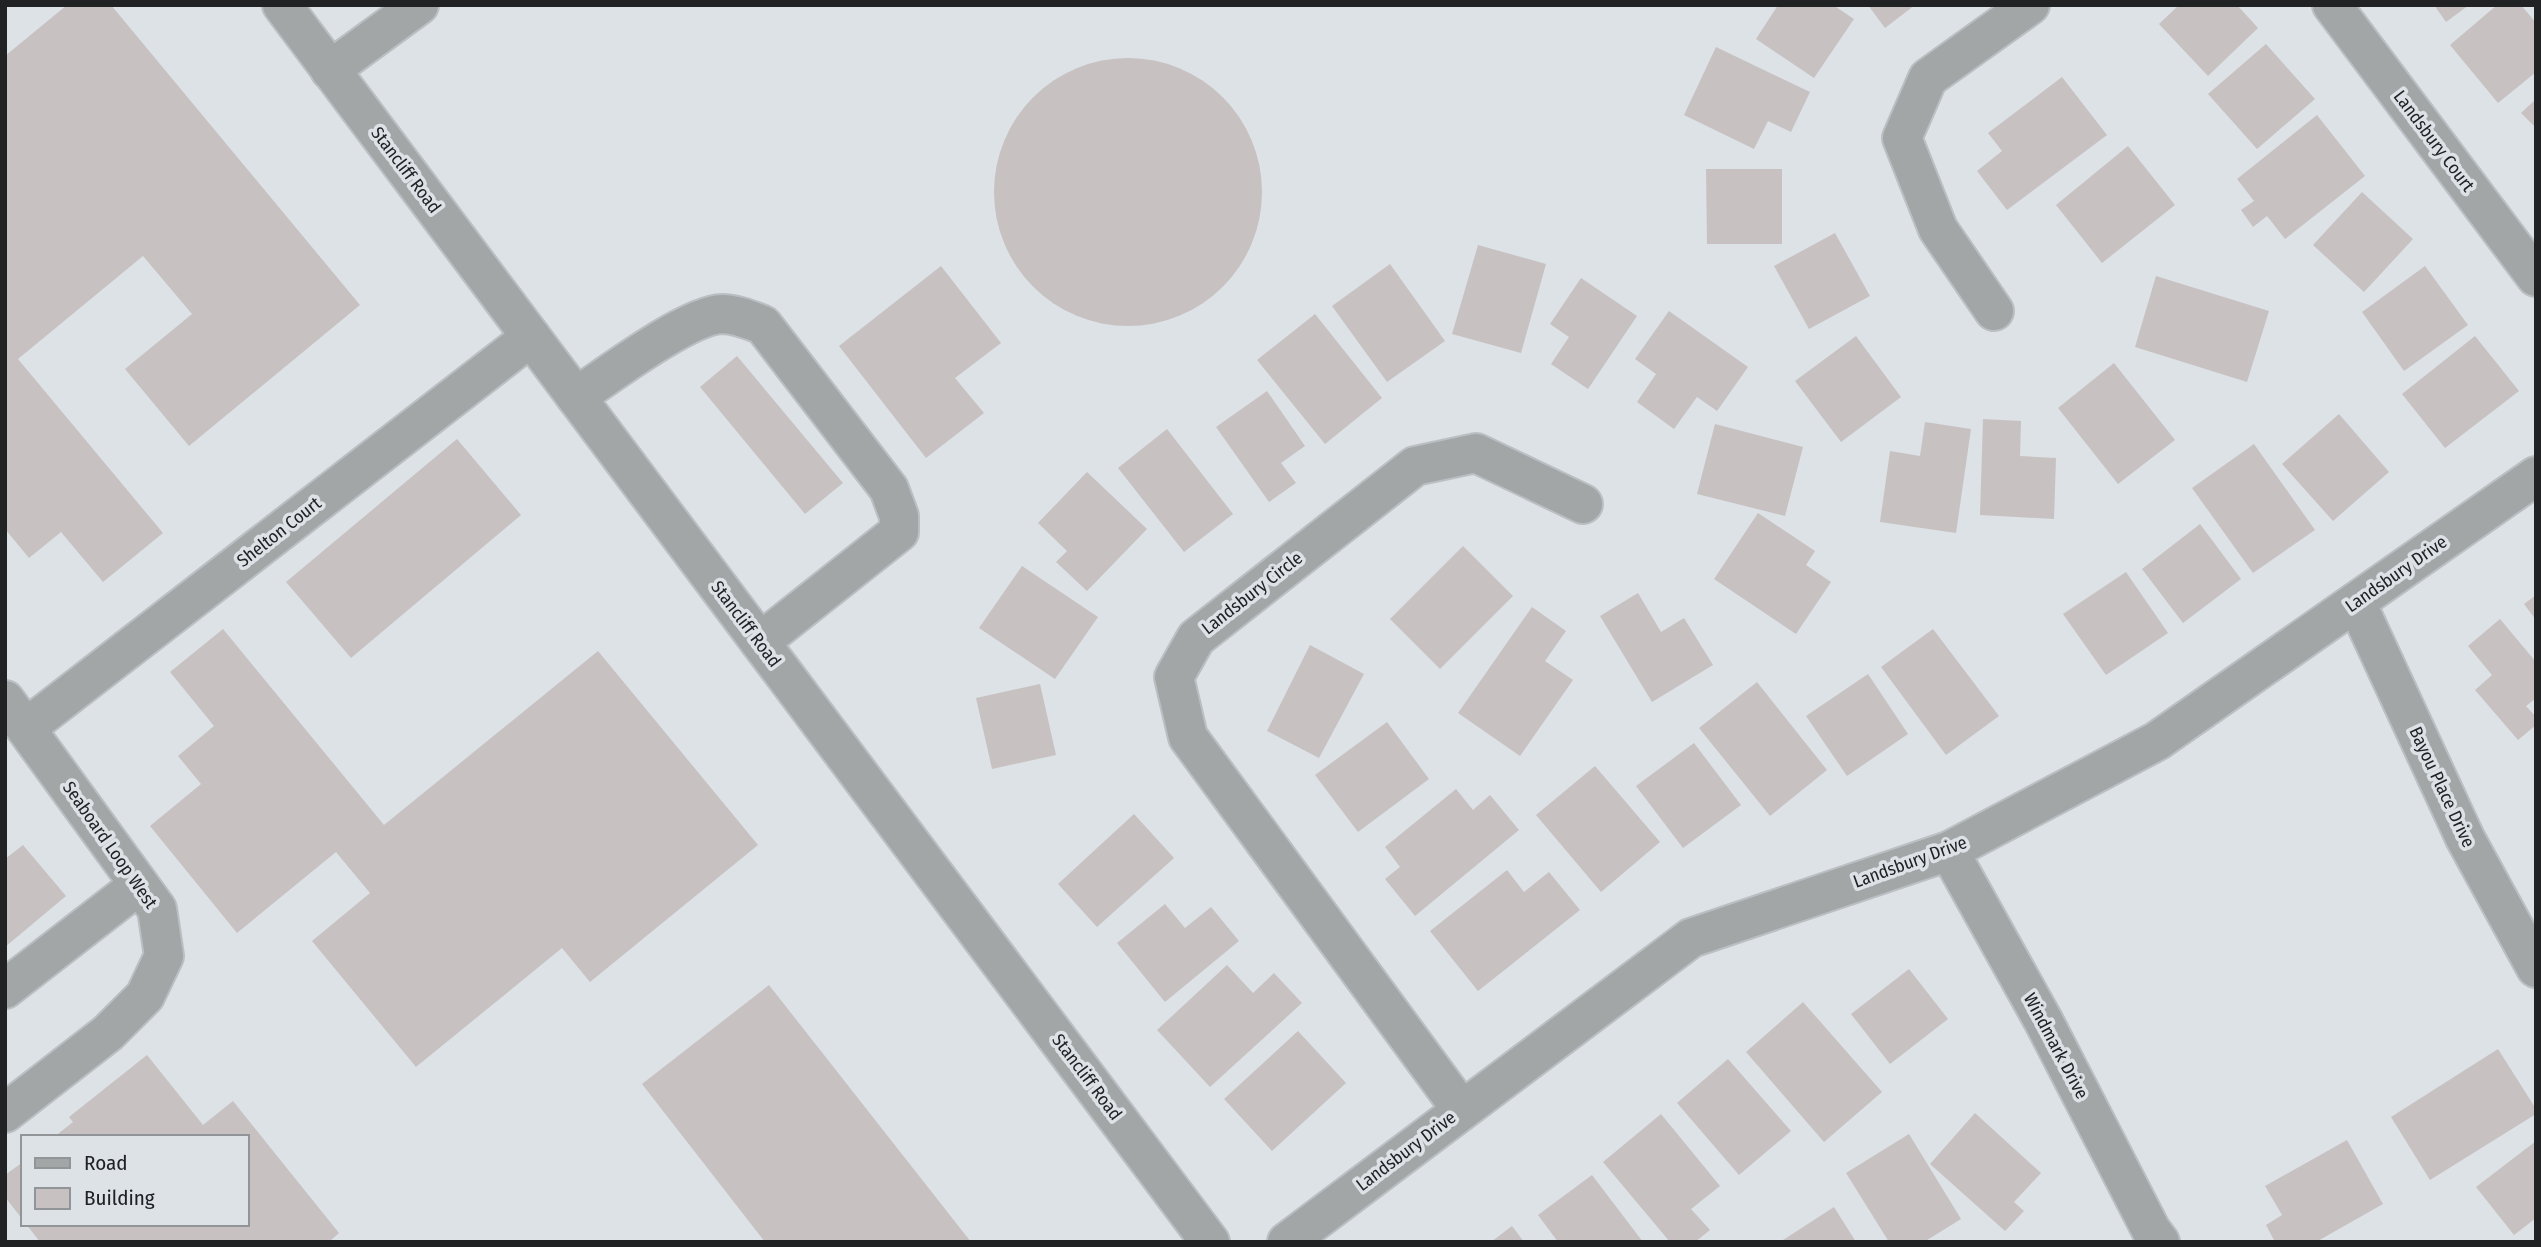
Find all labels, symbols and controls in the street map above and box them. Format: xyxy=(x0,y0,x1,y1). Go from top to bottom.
street label: Landsbury Court xyxy=(2389,86,2479,196)
street label: Stancliff Road xyxy=(366,122,446,218)
street label: Shelton Court xyxy=(233,492,326,572)
street label: Landsbury Drive xyxy=(2341,531,2451,617)
street label: Landsbury Circle xyxy=(1197,547,1307,639)
street label: Stancliff Road xyxy=(706,576,786,672)
street label: Bayou Place Drive xyxy=(2404,723,2480,851)
street label: Seaboard Loop West xyxy=(58,777,162,913)
street label: Landsbury Drive xyxy=(1850,831,1970,893)
street label: Windmark Drive xyxy=(2019,989,2093,1103)
street label: Stancliff Road xyxy=(1047,1029,1127,1125)
street label: Landsbury Drive xyxy=(1352,1106,1460,1196)
legend xyxy=(21,1135,248,1226)
text: Road xyxy=(84,1150,128,1176)
text: Building xyxy=(84,1185,155,1211)

